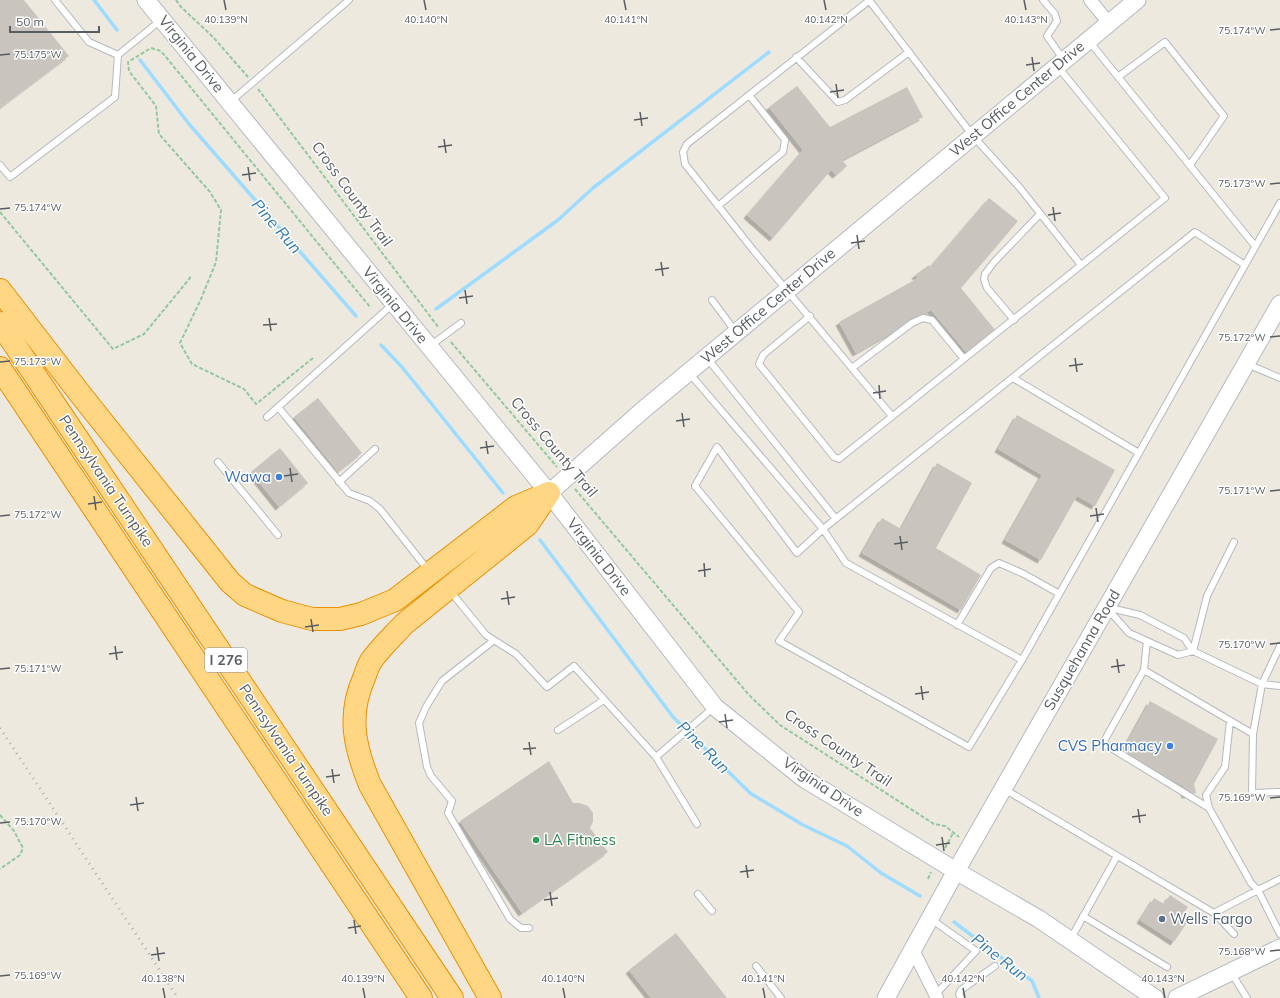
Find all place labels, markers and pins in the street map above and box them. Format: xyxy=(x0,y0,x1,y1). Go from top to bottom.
place label: Wawa xyxy=(224,467,271,486)
marker: Wawa xyxy=(274,472,284,482)
place label: CVS Pharmacy xyxy=(1058,736,1162,755)
marker: CVS Pharmacy xyxy=(1165,741,1175,751)
place label: LA Fitness xyxy=(544,830,616,849)
marker: LA Fitness xyxy=(531,835,541,845)
place label: Wells Fargo xyxy=(1170,909,1253,928)
marker: Wells Fargo xyxy=(1157,914,1167,924)

